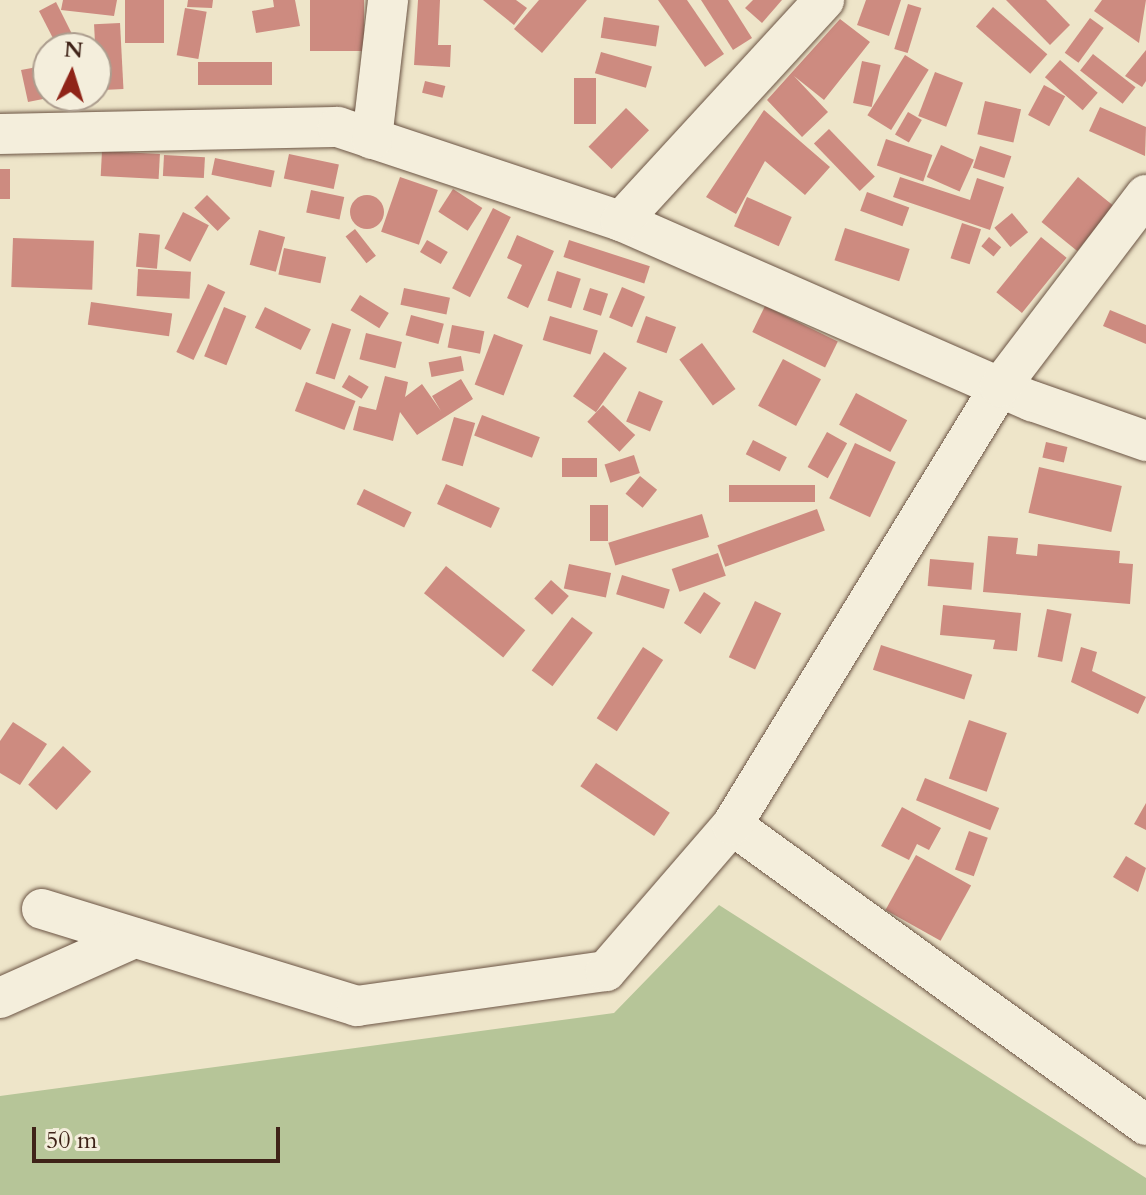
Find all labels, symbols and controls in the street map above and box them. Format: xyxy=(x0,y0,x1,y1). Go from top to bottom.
north arrow xyxy=(32,32,112,112)
text: N xyxy=(63,34,84,66)
scale bar xyxy=(36,1111,284,1161)
text: 50 m xyxy=(46,1124,97,1157)

